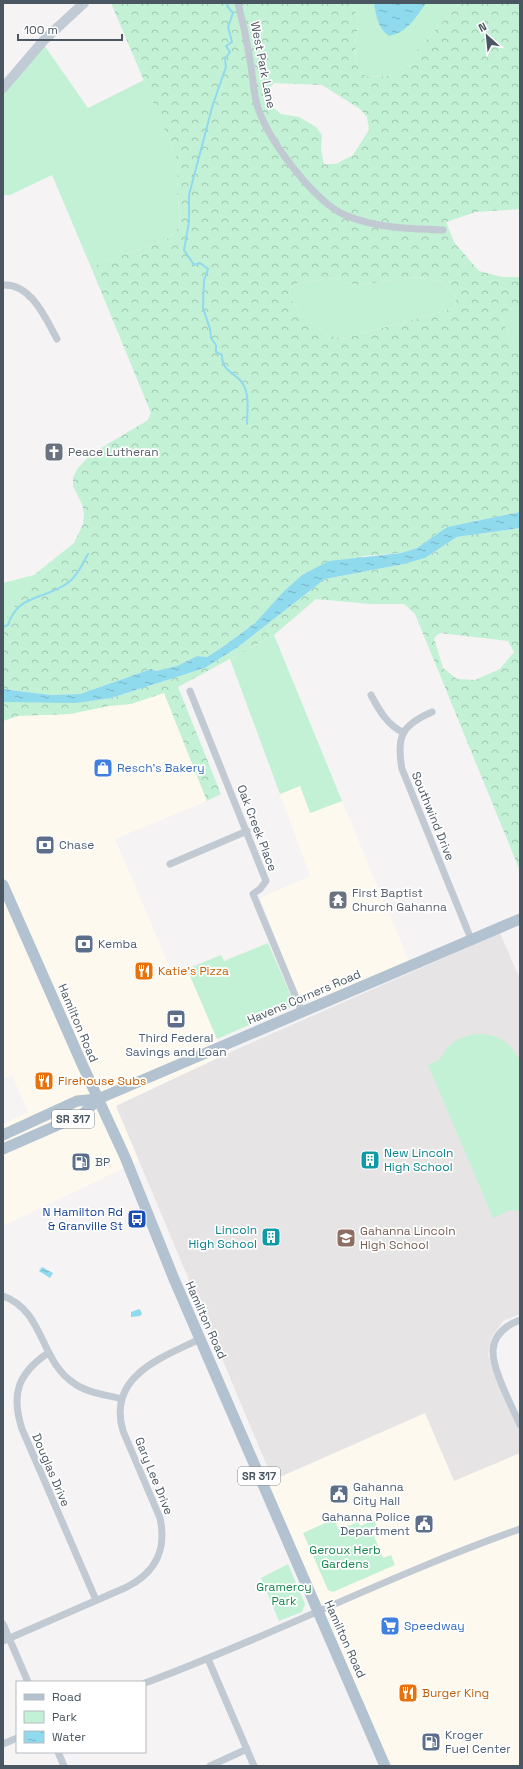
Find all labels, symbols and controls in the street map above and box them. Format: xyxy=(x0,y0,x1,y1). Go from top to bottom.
scale bar xyxy=(18,16,122,42)
north arrow xyxy=(467,16,507,56)
text: N xyxy=(476,19,489,35)
street label: West Park Lane xyxy=(247,20,279,110)
text: 100 m xyxy=(24,22,58,38)
church icon: Peace Lutheran xyxy=(43,441,65,463)
place label: Peace Lutheran xyxy=(68,444,159,460)
shop icon: Resch's Bakery xyxy=(92,757,114,779)
place label: Resch's Bakery xyxy=(117,760,205,776)
street label: Southwind Drive xyxy=(408,769,458,863)
street label: Oak Creek Place xyxy=(233,782,281,874)
bank icon: Chase xyxy=(34,834,56,856)
place label: Chase xyxy=(59,837,94,853)
place label: First Baptist Church Gahanna xyxy=(352,885,447,915)
temple icon: First Baptist Church Gahanna xyxy=(327,889,349,911)
bank icon: Kemba xyxy=(73,933,95,955)
place label: Kemba xyxy=(98,936,137,952)
restaurant icon: Katie's Pizza xyxy=(133,960,155,982)
place label: Katie's Pizza xyxy=(158,963,229,979)
street label: Havens Corners Road xyxy=(245,966,363,1028)
street label: Hamilton Road xyxy=(54,981,102,1065)
bank icon: Third Federal Savings and Loan xyxy=(165,1008,187,1030)
place label: Third Federal Savings and Loan xyxy=(125,1030,227,1060)
restaurant icon: Firehouse Subs xyxy=(33,1070,55,1092)
place label: Firehouse Subs xyxy=(58,1073,146,1089)
road number: SR 317 xyxy=(52,1110,94,1128)
place label: New Lincoln High School xyxy=(384,1145,453,1175)
building icon: New Lincoln High School xyxy=(359,1149,381,1171)
fuel station icon: BP xyxy=(70,1151,92,1173)
place label: BP xyxy=(95,1154,110,1170)
place label: N Hamilton Rd & Granville St xyxy=(43,1204,123,1234)
bus stop icon: N Hamilton Rd & Granville St xyxy=(126,1208,148,1230)
place label: Lincoln High School xyxy=(188,1222,257,1252)
place label: Gahanna Lincoln High School xyxy=(360,1223,456,1253)
building icon: Lincoln High School xyxy=(260,1226,282,1248)
school or university icon: Gahanna Lincoln High School xyxy=(335,1227,357,1249)
street label: Hamilton Road xyxy=(182,1279,230,1361)
street label: Douglas Drive xyxy=(28,1431,74,1509)
street label: Gary Lee Drive xyxy=(131,1435,177,1517)
road number: SR 317 xyxy=(238,1467,280,1485)
place label: Gahanna City Hall xyxy=(353,1479,404,1509)
public building icon: Gahanna City Hall xyxy=(328,1483,350,1505)
place label: Gahanna Police Department xyxy=(322,1509,410,1539)
public building icon: Gahanna Police Department xyxy=(413,1513,435,1535)
park label: Geroux Herb Gardens xyxy=(309,1542,381,1572)
park label: Gramercy Park xyxy=(256,1579,312,1609)
street label: Hamilton Road xyxy=(321,1598,369,1680)
supermarket icon: Speedway xyxy=(379,1615,401,1637)
place label: Speedway xyxy=(404,1618,465,1634)
legend xyxy=(16,1681,146,1753)
restaurant icon: Burger King xyxy=(397,1682,419,1704)
place label: Burger King xyxy=(422,1685,489,1701)
text: Road xyxy=(52,1689,81,1705)
text: Park xyxy=(52,1709,77,1725)
place label: Kroger Fuel Center xyxy=(445,1727,511,1757)
text: Water xyxy=(52,1729,86,1745)
fuel station icon: Kroger Fuel Center xyxy=(420,1731,442,1753)

